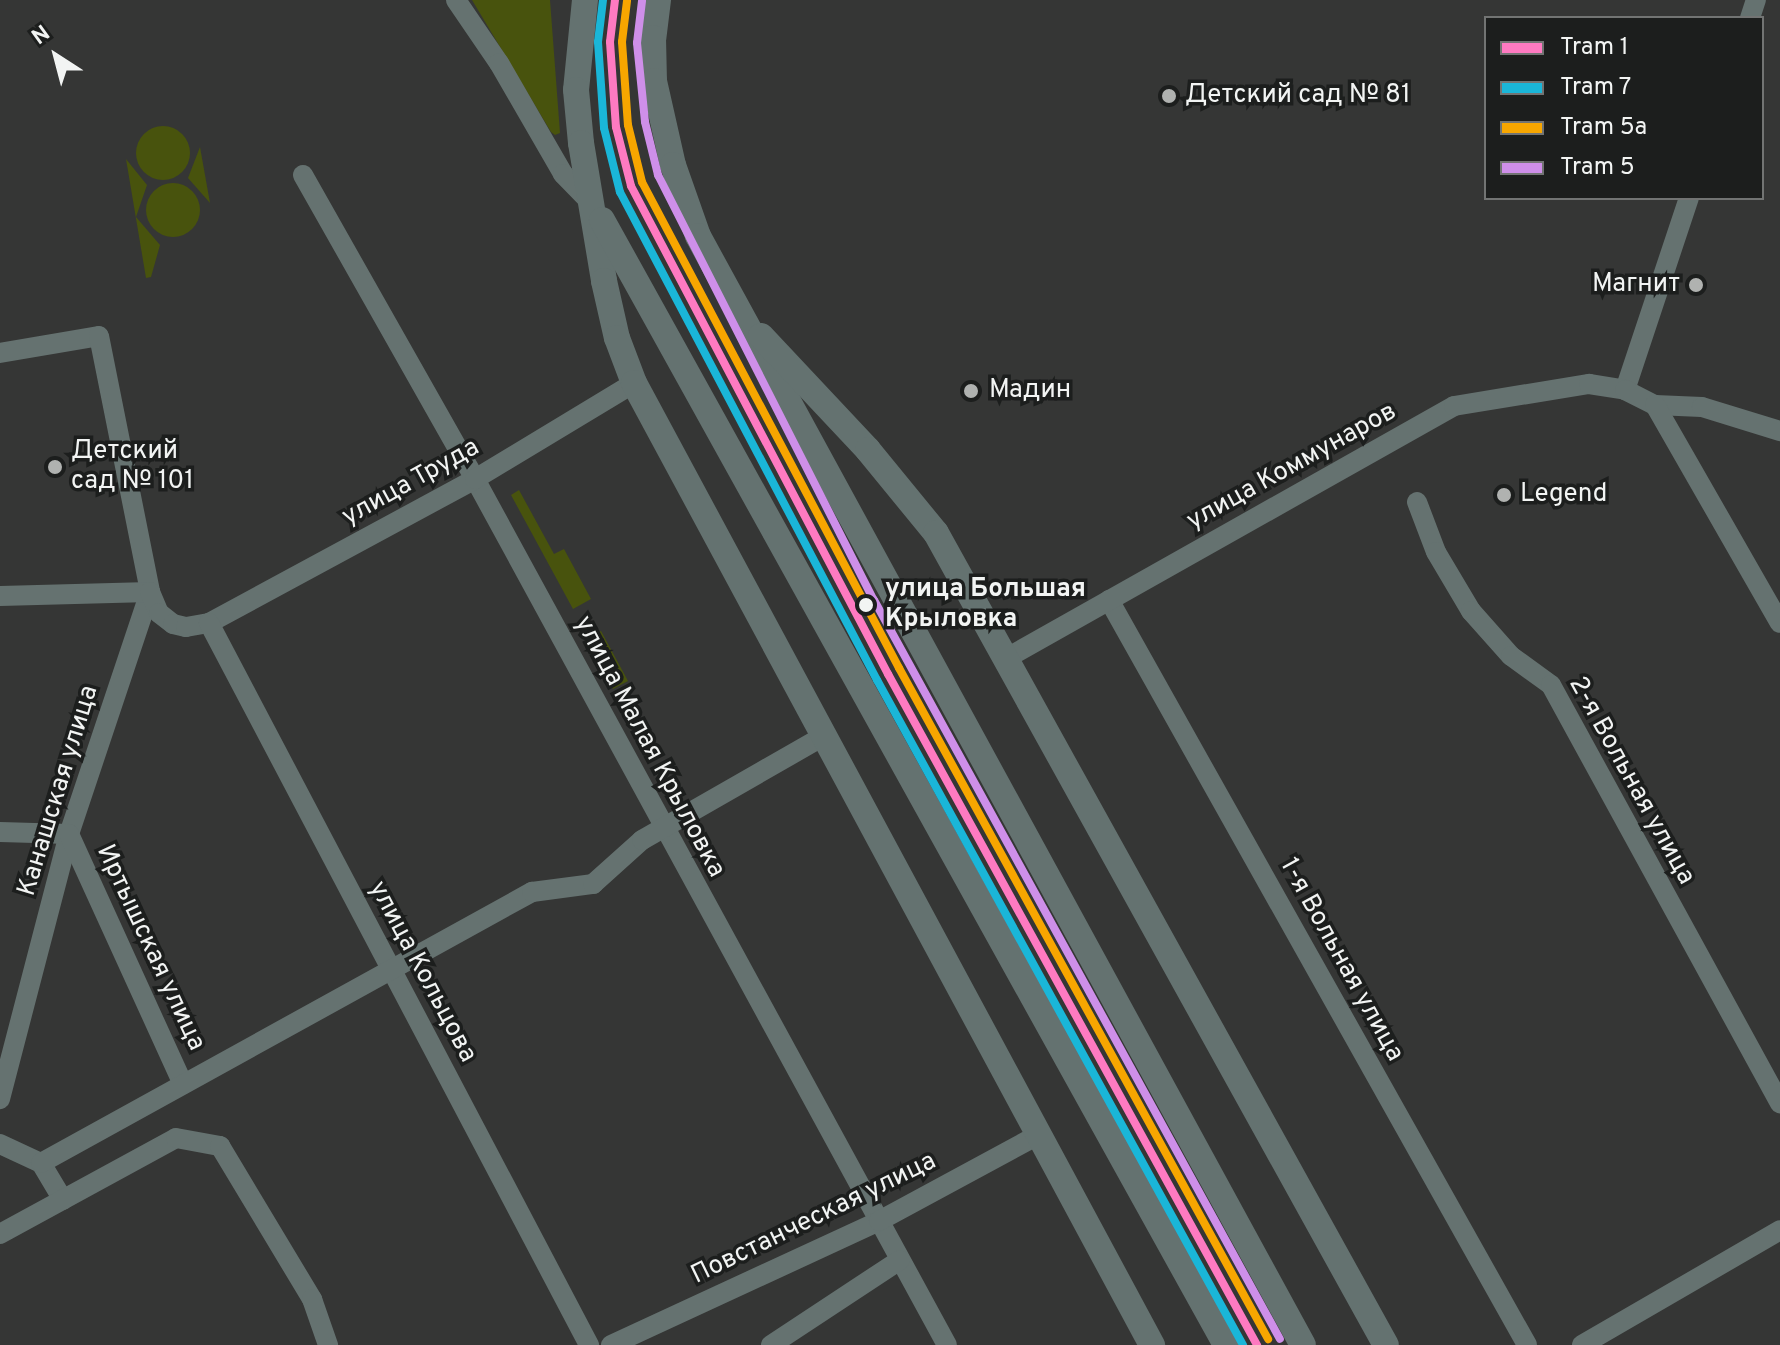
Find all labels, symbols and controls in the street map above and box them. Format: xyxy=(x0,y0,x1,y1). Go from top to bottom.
north arrow xyxy=(16,16,96,96)
legend xyxy=(1484,16,1764,200)
text: N xyxy=(27,21,56,52)
text: Tram 1 xyxy=(1560,33,1629,63)
text: Tram 7 xyxy=(1560,73,1631,103)
place label: Детский сад № 81 xyxy=(1185,80,1411,112)
marker: Детский сад № 81 xyxy=(1160,87,1178,105)
text: Tram 5а xyxy=(1560,113,1647,143)
text: Tram 5 xyxy=(1560,153,1635,183)
place label: Магнит xyxy=(1592,269,1680,301)
marker: Магнит xyxy=(1687,276,1705,294)
place label: Мадин xyxy=(989,375,1071,407)
marker: Мадин xyxy=(960,380,982,402)
street label: улица Коммунаров xyxy=(1182,396,1402,538)
street label: улица Труда xyxy=(337,432,485,534)
place label: Детский сад № 101 xyxy=(71,436,194,498)
marker: Детский сад № 101 xyxy=(46,458,64,476)
place label: Legend xyxy=(1520,479,1607,511)
marker: Legend xyxy=(1495,486,1513,504)
place label: улица Большая Крыловка xyxy=(885,574,1086,636)
marker: улица Большая Крыловка xyxy=(854,593,878,617)
street label: улица Малая Крыловка xyxy=(567,611,731,883)
street label: 2-я Вольная улица xyxy=(1561,672,1701,890)
street label: Канашская улица xyxy=(12,682,106,900)
street label: Иртышская улица xyxy=(89,840,211,1056)
street label: 1-я Вольная улица xyxy=(1272,853,1410,1067)
street label: улица Кольцова xyxy=(361,876,483,1068)
street label: Повстанческая улица xyxy=(687,1146,941,1292)

